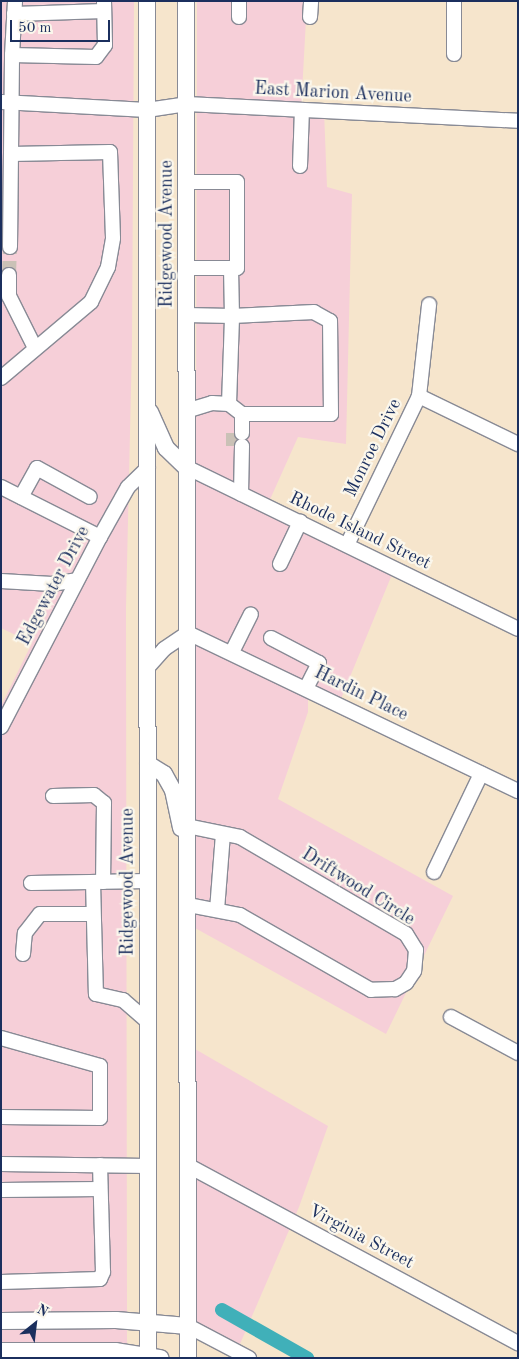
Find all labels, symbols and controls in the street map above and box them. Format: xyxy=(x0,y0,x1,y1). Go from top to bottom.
scale bar xyxy=(12,10,112,42)
text: 50 m xyxy=(18,21,52,36)
street label: East Marion Avenue xyxy=(254,78,412,108)
street label: Ridgewood Avenue xyxy=(156,160,178,308)
street label: Monroe Drive xyxy=(340,395,406,501)
street label: Rhode Island Street xyxy=(286,487,434,575)
street label: Edgewater Drive xyxy=(13,523,95,649)
street label: Hardin Place xyxy=(311,662,411,726)
street label: Ridgewood Avenue xyxy=(117,808,139,956)
street label: Driftwood Circle xyxy=(297,844,419,930)
street label: Virginia Street xyxy=(305,1200,417,1274)
north arrow xyxy=(10,1299,60,1349)
text: N xyxy=(34,1302,50,1320)

